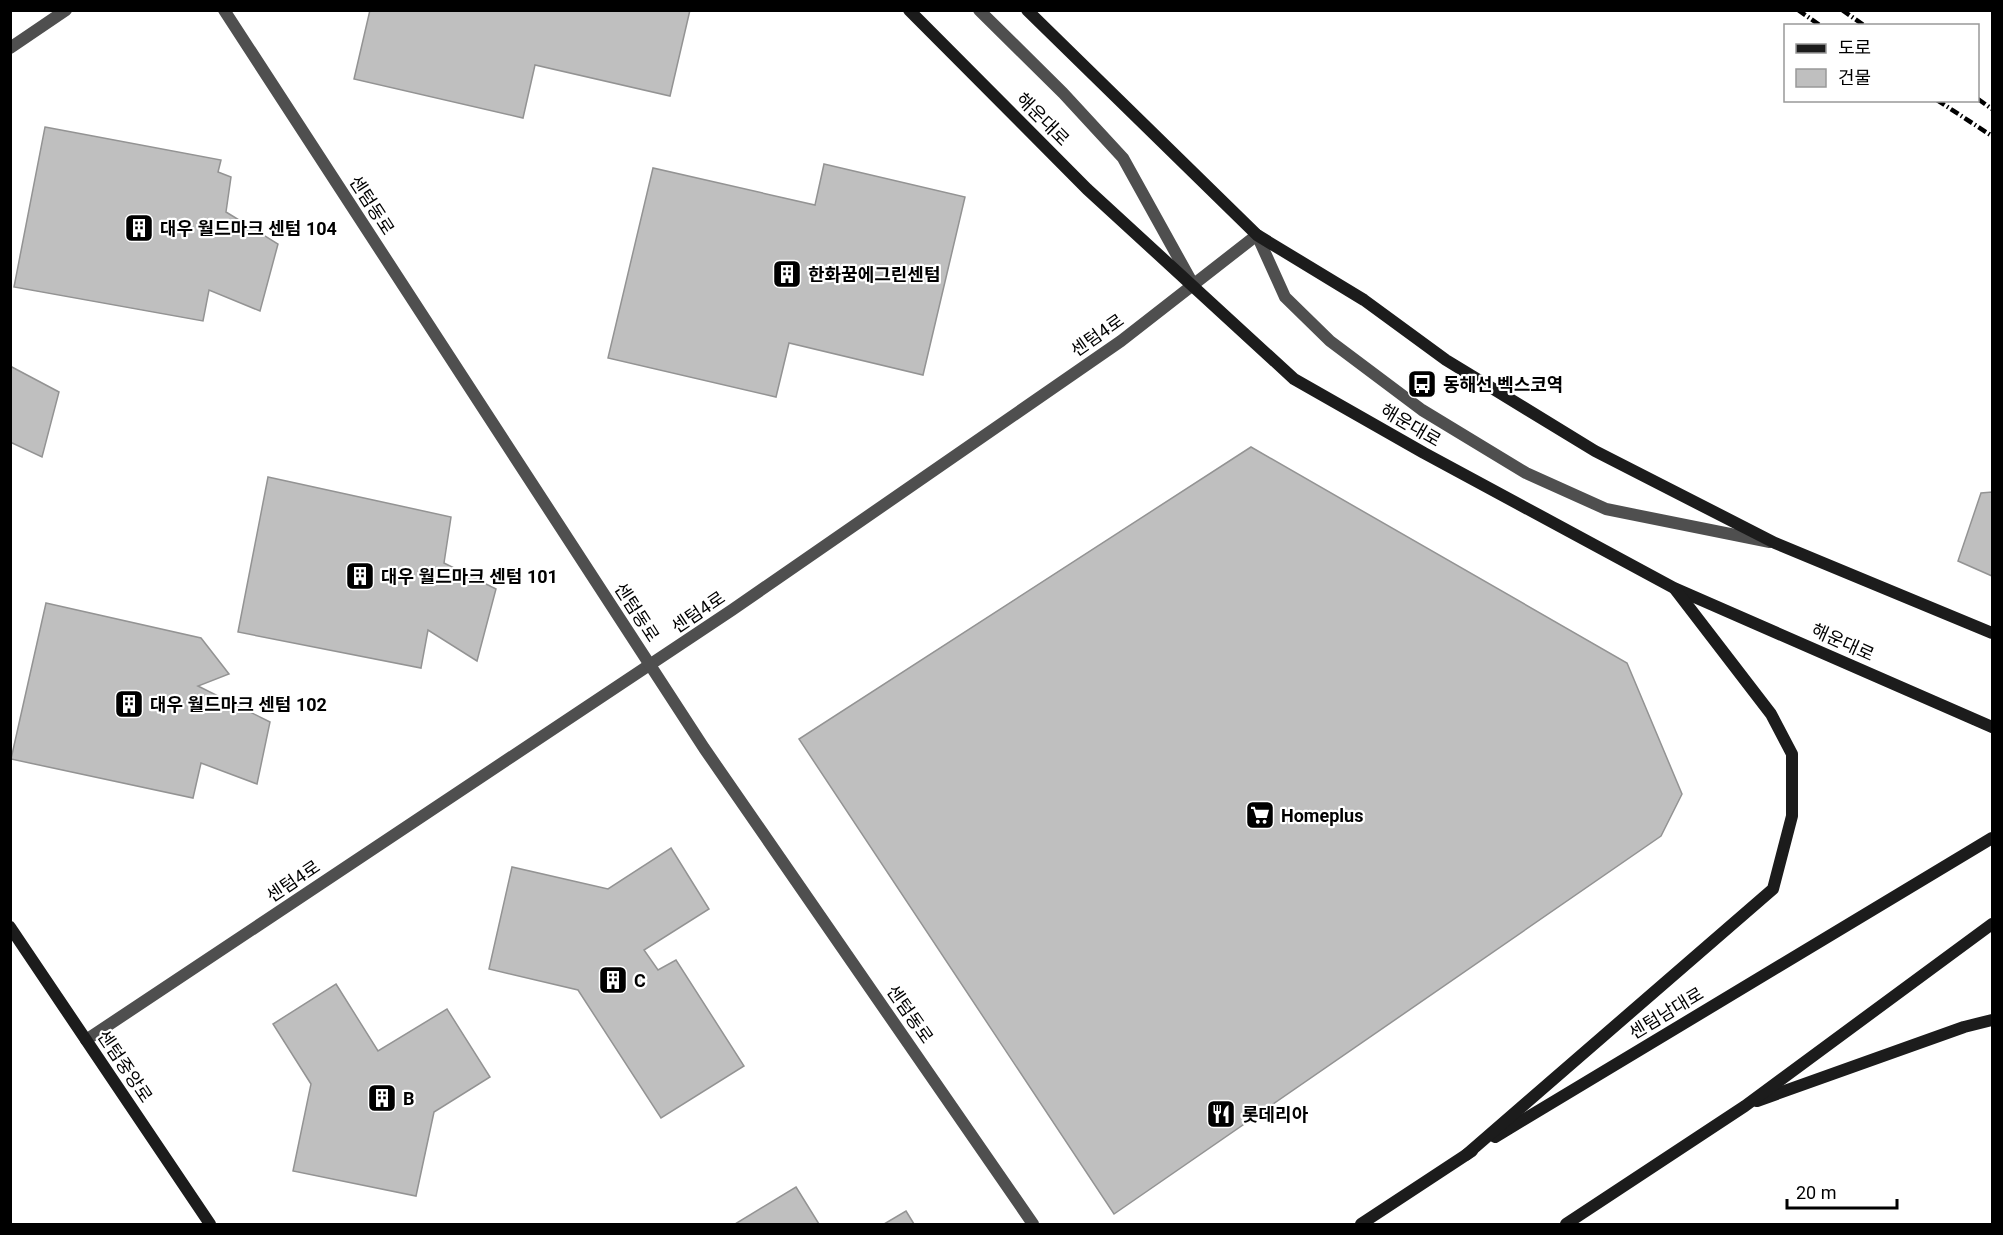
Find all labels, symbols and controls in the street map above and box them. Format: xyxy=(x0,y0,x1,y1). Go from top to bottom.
legend xyxy=(1784,24,1979,102)
text: 도로 xyxy=(1838,37,1871,58)
text: 건물 xyxy=(1838,67,1871,88)
street label: 해운대로 xyxy=(1012,88,1074,150)
street label: 센텀동로 xyxy=(345,172,399,238)
building icon: 대우 월드마크 센텀 104 xyxy=(123,212,155,244)
place label: 대우 월드마크 센텀 104 xyxy=(160,218,337,239)
building icon: 한화꿈에그린센텀 xyxy=(771,258,803,290)
place label: 한화꿈에그린센텀 xyxy=(808,264,940,285)
street label: 센텀4로 xyxy=(1066,309,1128,361)
bus stop icon: 동해선 벡스코역 xyxy=(1406,368,1438,400)
place label: 동해선 벡스코역 xyxy=(1443,374,1563,395)
street label: 해운대로 xyxy=(1377,399,1445,451)
building icon: 대우 월드마크 센텀 101 xyxy=(344,560,376,592)
place label: 대우 월드마크 센텀 101 xyxy=(381,566,558,587)
street label: 센텀동로 xyxy=(610,579,664,645)
street label: 센텀4로 xyxy=(667,587,729,637)
street label: 해운대로 xyxy=(1808,619,1878,665)
building icon: 대우 월드마크 센텀 102 xyxy=(113,688,145,720)
place label: 대우 월드마크 센텀 102 xyxy=(150,694,327,715)
supermarket icon: Homeplus xyxy=(1244,799,1276,831)
place label: Homeplus xyxy=(1281,805,1363,826)
street label: 센텀4로 xyxy=(262,856,324,906)
building icon: C xyxy=(597,964,629,996)
place label: C xyxy=(634,970,646,991)
street label: 센텀동로 xyxy=(882,981,938,1047)
street label: 센텀남대로 xyxy=(1625,983,1707,1043)
street label: 센텀중앙로 xyxy=(93,1026,157,1106)
building icon: B xyxy=(366,1082,398,1114)
place label: B xyxy=(403,1088,415,1109)
restaurant icon: 롯데리아 xyxy=(1205,1098,1237,1130)
place label: 롯데리아 xyxy=(1242,1104,1309,1125)
scale bar xyxy=(1787,1172,1896,1210)
text: 20 m xyxy=(1796,1182,1836,1203)

